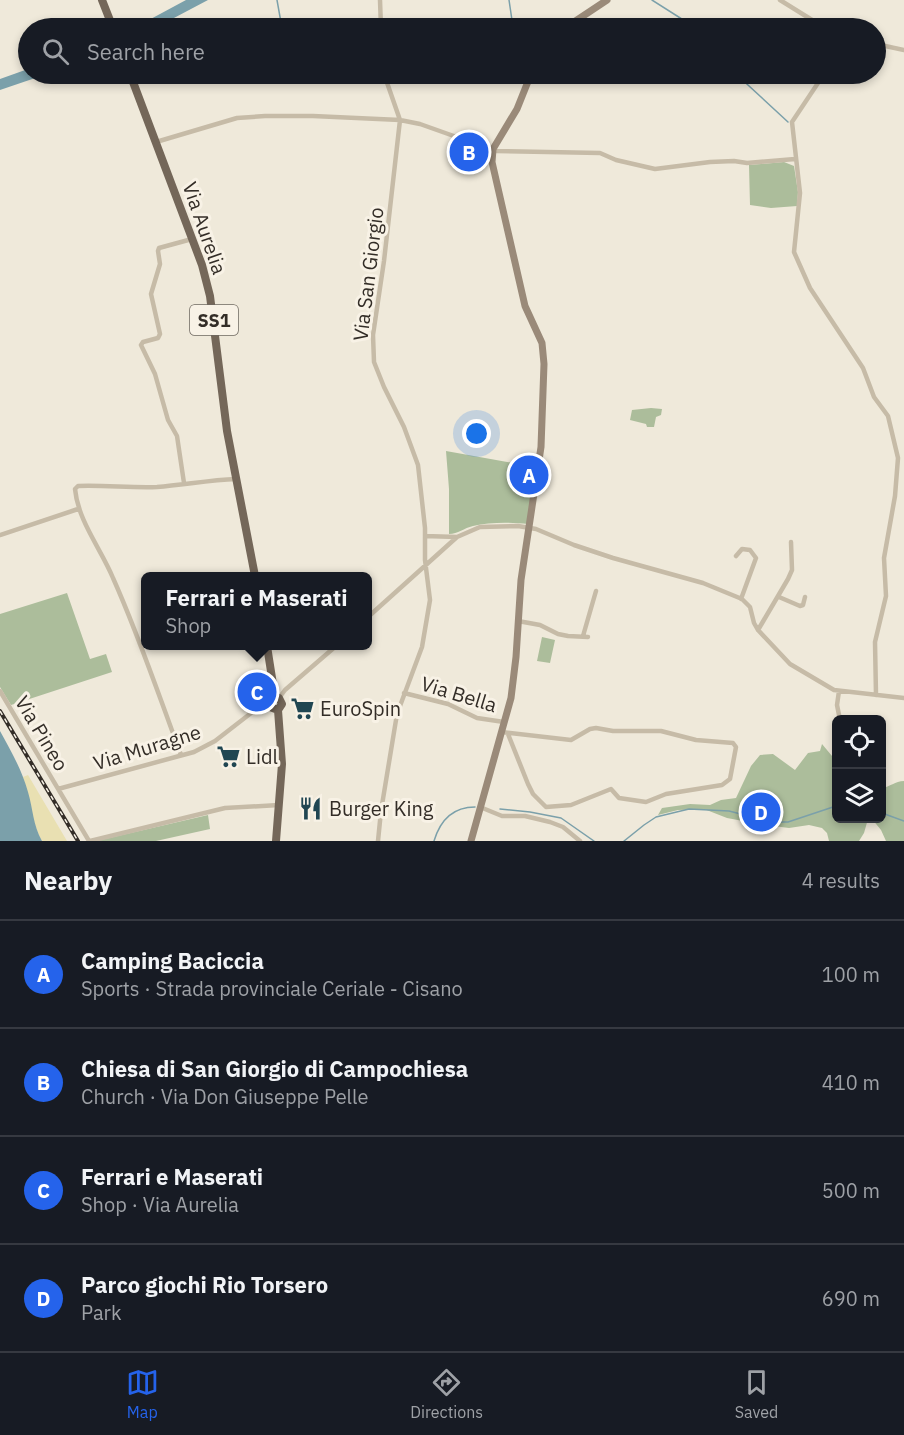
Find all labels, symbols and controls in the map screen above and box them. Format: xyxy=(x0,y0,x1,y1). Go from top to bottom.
search box xyxy=(18,18,886,84)
icon: search xyxy=(39,35,72,68)
text: Search here xyxy=(87,37,205,66)
pin: B xyxy=(450,130,488,174)
street label: Via Aurelia xyxy=(177,178,234,278)
street label: Via San Giorgio xyxy=(346,206,390,342)
road number: SS1 xyxy=(190,305,238,335)
your location xyxy=(462,419,491,448)
pin: A xyxy=(510,452,548,498)
popup xyxy=(141,572,372,650)
text: Ferrari e Maserati xyxy=(165,583,348,612)
text: Shop xyxy=(165,612,211,639)
pin: C xyxy=(238,670,276,714)
street label: Via Bella xyxy=(418,670,501,718)
street label: Via Pineo xyxy=(9,690,75,776)
supermarket icon: EuroSpin xyxy=(289,695,315,721)
place label: EuroSpin xyxy=(320,695,401,722)
map controls xyxy=(832,715,886,823)
button: locate xyxy=(832,715,886,769)
street label: Via Muragne xyxy=(90,718,204,776)
supermarket icon: Lidl xyxy=(215,743,241,769)
place label: Lidl xyxy=(246,743,278,770)
button: layers xyxy=(832,769,886,823)
pin: D xyxy=(742,790,780,834)
restaurant icon: Burger King xyxy=(298,795,324,821)
place label: Burger King xyxy=(329,795,434,822)
text: Nearby xyxy=(24,863,112,897)
text: 4 results xyxy=(802,867,880,894)
text: Camping Baciccia xyxy=(81,946,264,975)
text: A xyxy=(37,961,50,988)
text: 100 m xyxy=(822,961,880,988)
text: Sports · Strada provinciale Ceriale - Cisano xyxy=(81,975,463,1002)
text: Chiesa di San Giorgio di Campochiesa xyxy=(81,1054,468,1083)
text: B xyxy=(37,1069,50,1096)
text: 410 m xyxy=(822,1069,880,1096)
text: Church · Via Don Giuseppe Pelle xyxy=(81,1083,368,1110)
text: Ferrari e Maserati xyxy=(81,1162,263,1191)
text: C xyxy=(37,1177,50,1204)
text: 500 m xyxy=(822,1177,880,1204)
text: Shop · Via Aurelia xyxy=(81,1191,239,1218)
text: Parco giochi Rio Torsero xyxy=(81,1270,328,1299)
text: D xyxy=(37,1285,50,1312)
text: 690 m xyxy=(822,1285,880,1312)
text: Park xyxy=(81,1299,121,1326)
tab: Map xyxy=(126,1366,159,1422)
tab: Directions xyxy=(410,1366,483,1422)
tab: Saved xyxy=(735,1366,778,1422)

